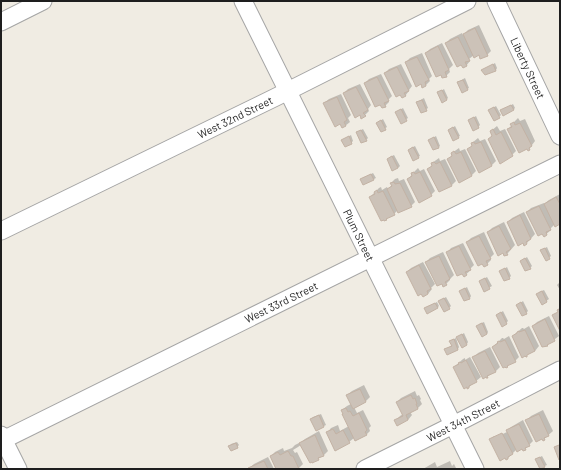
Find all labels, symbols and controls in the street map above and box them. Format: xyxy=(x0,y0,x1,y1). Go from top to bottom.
street label: Liberty Street xyxy=(508,35,548,101)
street label: West 32nd Street xyxy=(195,93,275,141)
street label: Plum Street xyxy=(341,207,377,263)
street label: West 33rd Street xyxy=(242,279,320,325)
street label: West 34th Street xyxy=(424,396,502,444)

